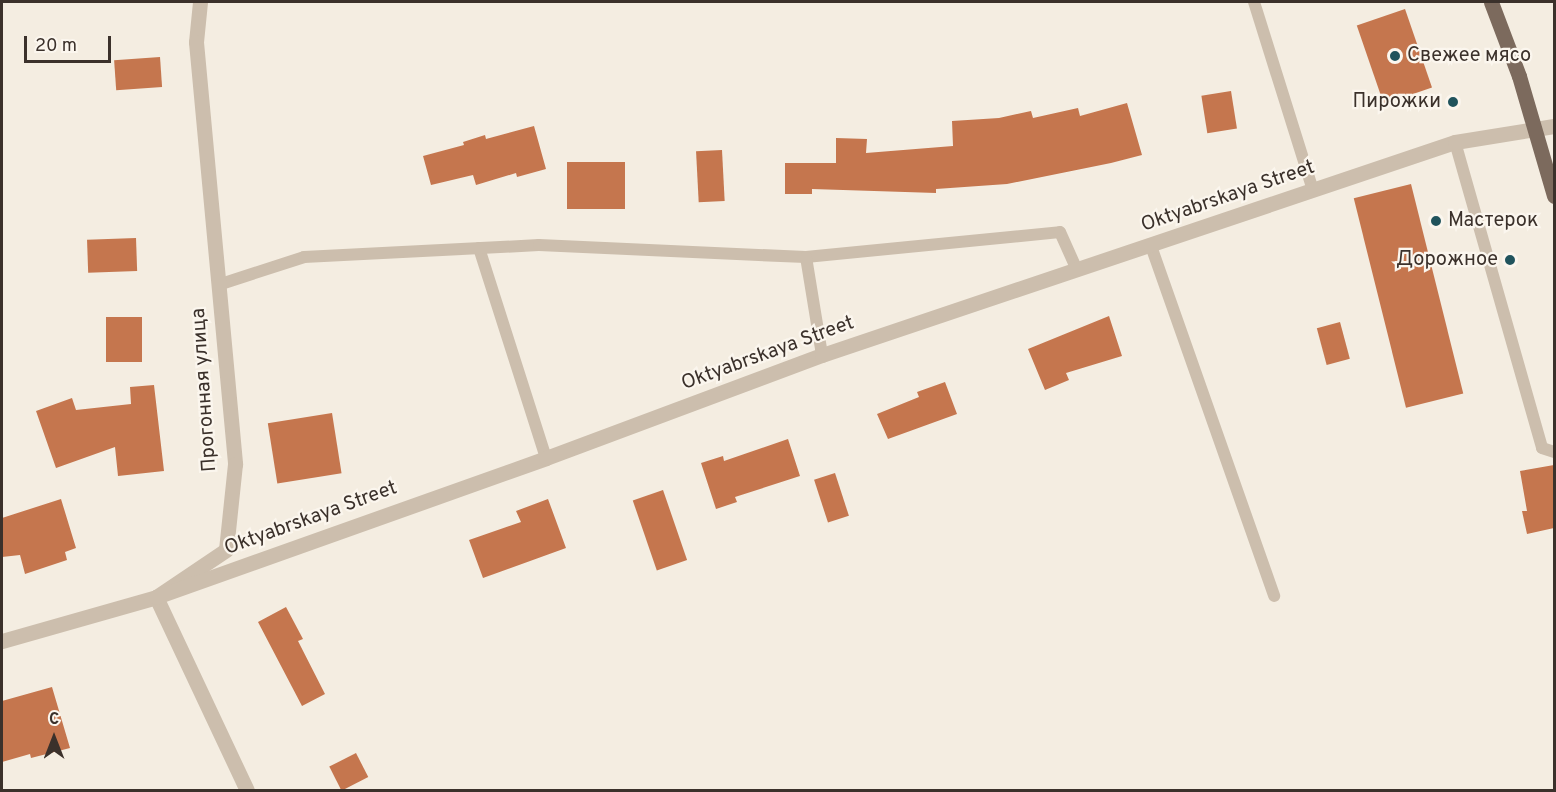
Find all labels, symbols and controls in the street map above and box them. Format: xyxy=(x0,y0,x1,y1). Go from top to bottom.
scale bar xyxy=(27,24,114,62)
text: 20 m xyxy=(35,35,77,58)
place label: Свежее мясо xyxy=(1407,44,1531,68)
marker: Свежее мясо xyxy=(1388,49,1402,63)
place label: Пирожки xyxy=(1353,90,1441,114)
marker: Пирожки xyxy=(1446,95,1460,109)
street label: Oktyabrskaya Street xyxy=(1138,156,1318,238)
place label: Мастерок xyxy=(1448,209,1538,233)
marker: Мастерок xyxy=(1429,214,1443,228)
place label: Дорожное xyxy=(1396,248,1498,272)
marker: Дорожное xyxy=(1503,253,1517,267)
street label: Прогонная улица xyxy=(187,307,223,473)
street label: Oktyabrskaya Street xyxy=(678,312,858,396)
street label: Oktyabrskaya Street xyxy=(221,477,401,561)
north arrow xyxy=(24,708,84,768)
text: С xyxy=(49,710,59,730)

